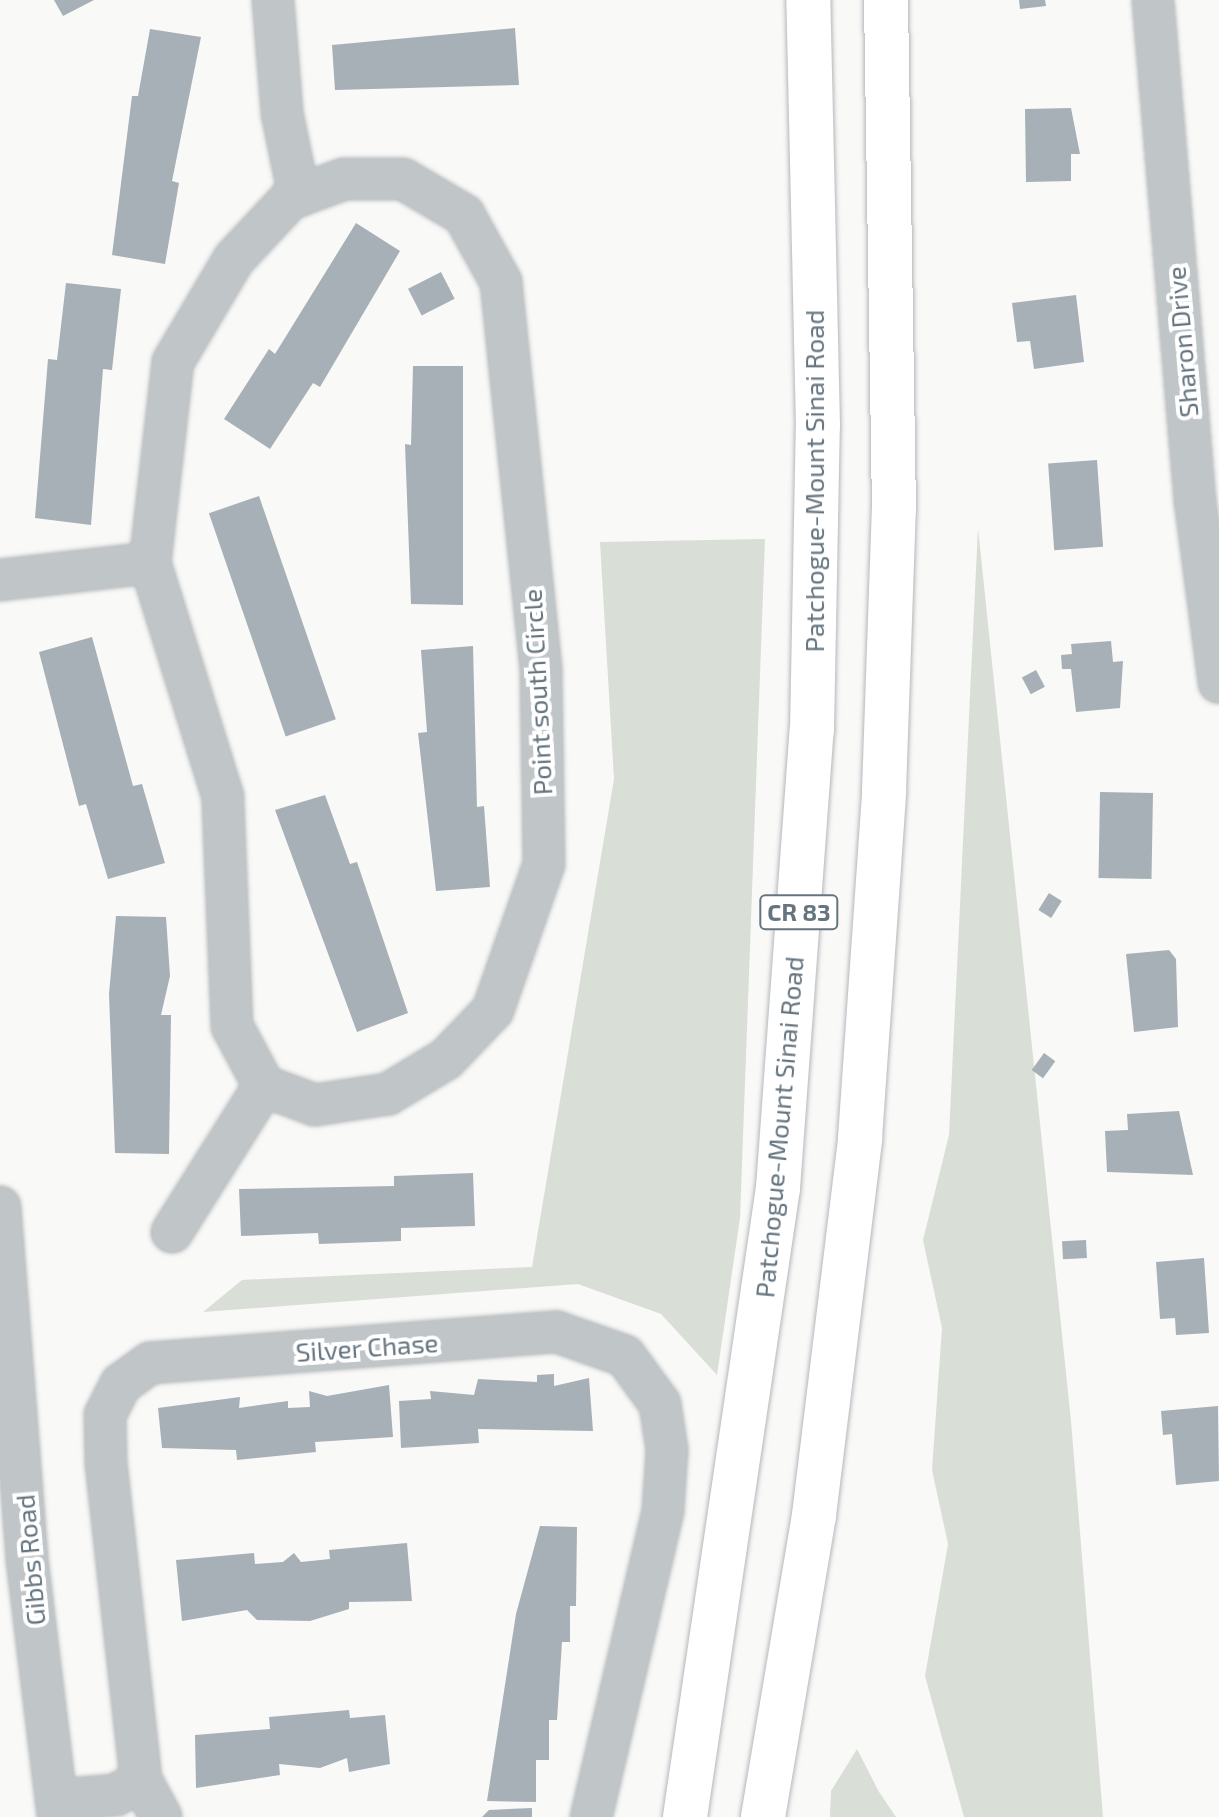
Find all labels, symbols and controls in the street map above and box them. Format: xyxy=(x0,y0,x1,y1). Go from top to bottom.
street label: Sharon Drive xyxy=(1160,265,1204,419)
street label: Patchogue-Mount Sinai Road xyxy=(798,310,830,652)
street label: Point south Circle xyxy=(516,588,558,796)
road number: CR 83 xyxy=(759,892,839,932)
street label: Patchogue-Mount Sinai Road xyxy=(749,955,809,1299)
street label: Silver Chase xyxy=(294,1326,440,1368)
street label: Gibbs Road xyxy=(9,1493,51,1627)

